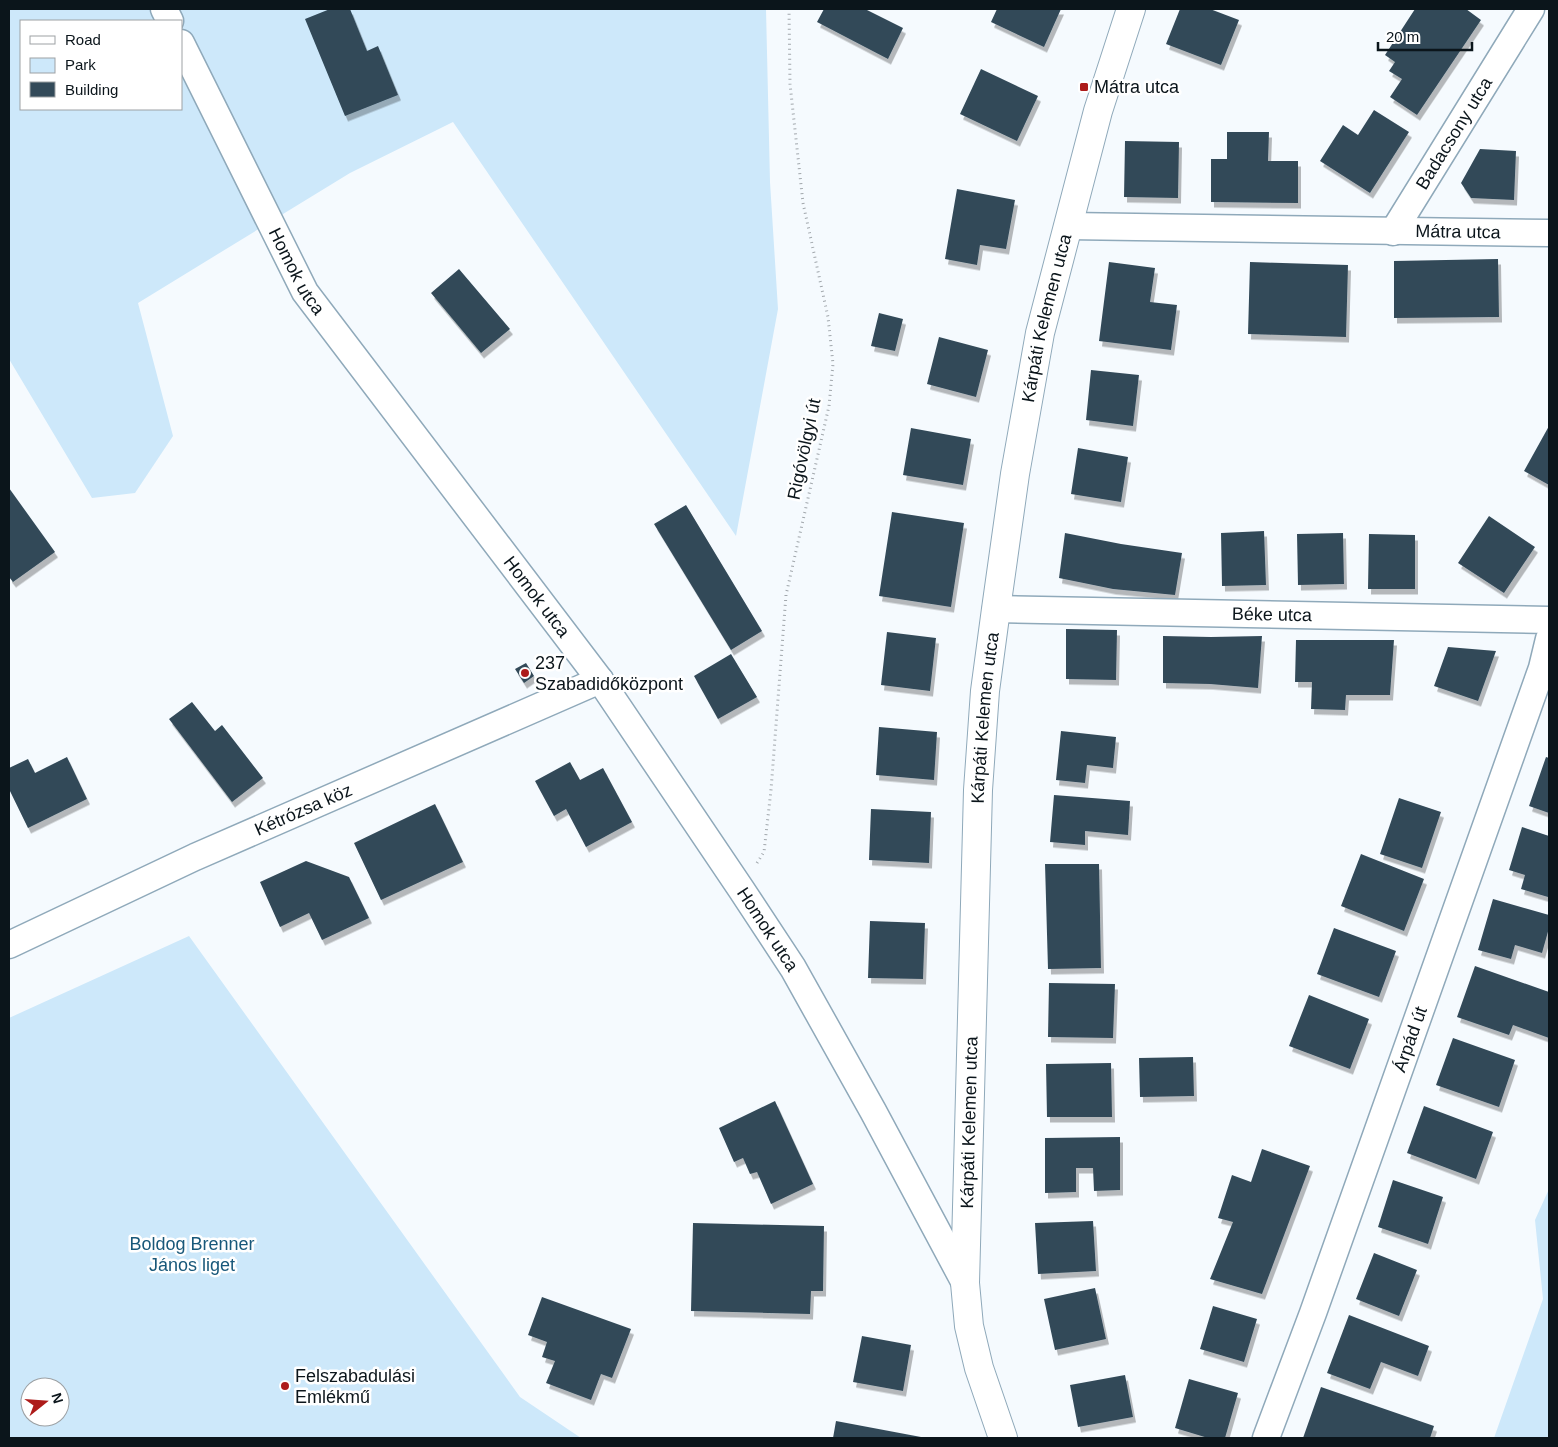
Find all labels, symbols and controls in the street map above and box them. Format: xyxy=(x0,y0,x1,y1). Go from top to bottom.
legend xyxy=(20,20,182,110)
scale bar xyxy=(1378,20,1472,52)
text: 20 m xyxy=(1386,28,1419,45)
text: Road xyxy=(65,31,101,48)
text: Park xyxy=(65,56,96,73)
street label: Badacsony utca xyxy=(1412,73,1497,193)
place label: Mátra utca xyxy=(1094,77,1180,97)
text: Building xyxy=(65,81,118,98)
marker: Mátra utca xyxy=(1078,81,1090,93)
street label: Mátra utca xyxy=(1415,221,1502,242)
street label: Homok utca xyxy=(265,225,329,319)
street label: Kárpáti Kelemen utca xyxy=(1018,231,1076,404)
street label: Rigóvölgyi út xyxy=(784,397,824,501)
street label: Homok utca xyxy=(500,552,574,642)
street label: Béke utca xyxy=(1232,604,1313,625)
street label: Kárpáti Kelemen utca xyxy=(968,630,1003,804)
place label: 237 Szabadidőközpont xyxy=(535,653,683,694)
marker: 237 Szabadidőközpont xyxy=(519,667,531,679)
street label: Kétrózsa köz xyxy=(252,780,355,840)
street label: Homok utca xyxy=(733,884,803,976)
street label: Árpád út xyxy=(1389,1004,1431,1075)
street label: Kárpáti Kelemen utca xyxy=(957,1035,982,1209)
park label: Boldog Brenner János liget xyxy=(129,1234,255,1275)
place label: Felszabadulási Emlékmű xyxy=(295,1366,415,1407)
north arrow xyxy=(20,1377,70,1427)
marker: Felszabadulási Emlékmű xyxy=(279,1380,291,1392)
text: N xyxy=(48,1391,67,1405)

